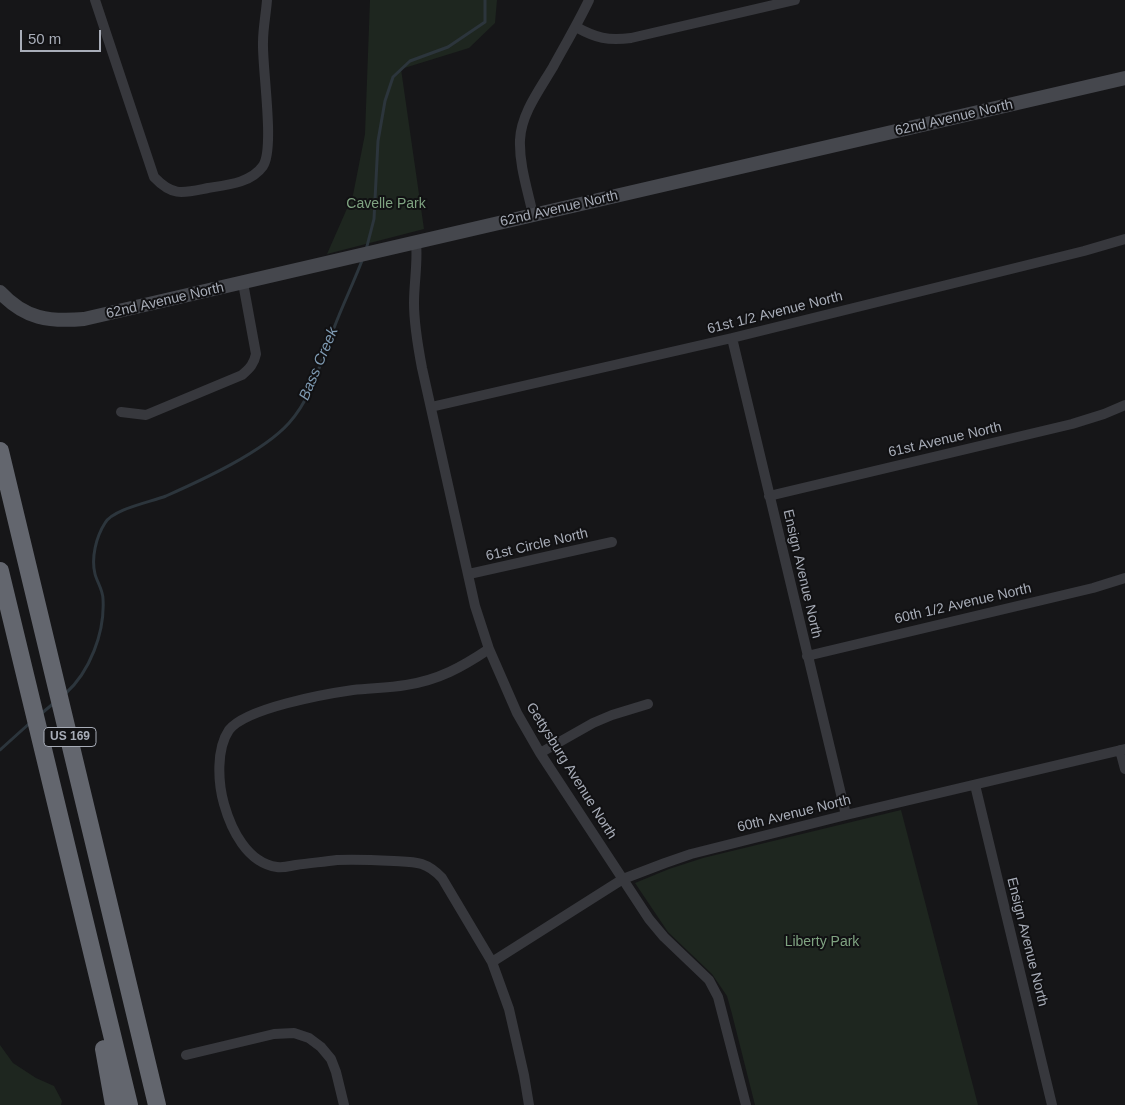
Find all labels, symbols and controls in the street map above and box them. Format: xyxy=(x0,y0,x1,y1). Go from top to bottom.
scale bar xyxy=(22,20,104,52)
text: 50 m xyxy=(28,30,61,47)
street label: 62nd Avenue North xyxy=(893,96,1015,140)
street label: 62nd Avenue North xyxy=(498,187,620,231)
park label: Cavelle Park xyxy=(346,196,426,212)
street label: 62nd Avenue North xyxy=(104,279,226,323)
street label: 61st 1/2 Avenue North xyxy=(706,288,844,338)
water label: Bass Creek xyxy=(296,325,342,403)
street label: 61st Avenue North xyxy=(887,419,1003,461)
street label: Ensign Avenue North xyxy=(779,508,825,640)
street label: 61st Circle North xyxy=(484,525,590,565)
street label: 60th 1/2 Avenue North xyxy=(893,580,1033,628)
street label: Gettysburg Avenue North xyxy=(522,700,620,842)
road number: US 169 xyxy=(44,728,96,746)
street label: 60th Avenue North xyxy=(735,792,853,836)
street label: Ensign Avenue North xyxy=(1003,876,1051,1008)
park label: Liberty Park xyxy=(785,934,859,950)

